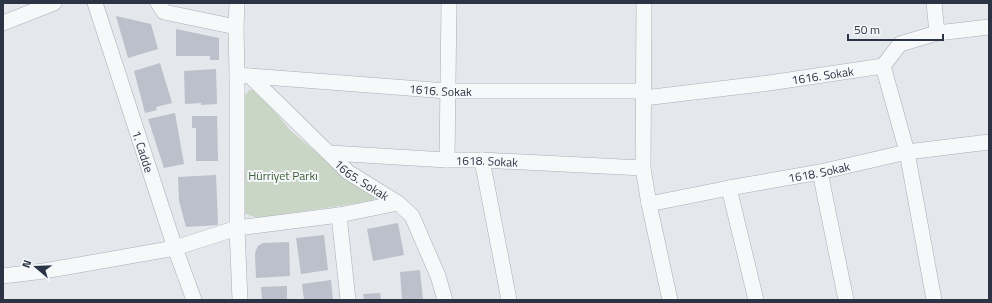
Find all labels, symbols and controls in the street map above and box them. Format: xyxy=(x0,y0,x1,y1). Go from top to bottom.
scale bar xyxy=(848,16,943,42)
text: 50 m xyxy=(854,20,880,39)
street label: 1616. Sokak xyxy=(790,61,855,89)
street label: 1616. Sokak xyxy=(409,79,472,101)
street label: 1. Cadde xyxy=(128,128,159,175)
street label: 1618. Sokak xyxy=(456,151,519,171)
street label: 1665. Sokak xyxy=(330,154,393,205)
street label: 1618. Sokak xyxy=(787,156,852,187)
park label: Hürriyet Parkı xyxy=(248,166,318,185)
north arrow xyxy=(16,247,56,287)
text: N xyxy=(18,258,35,270)

